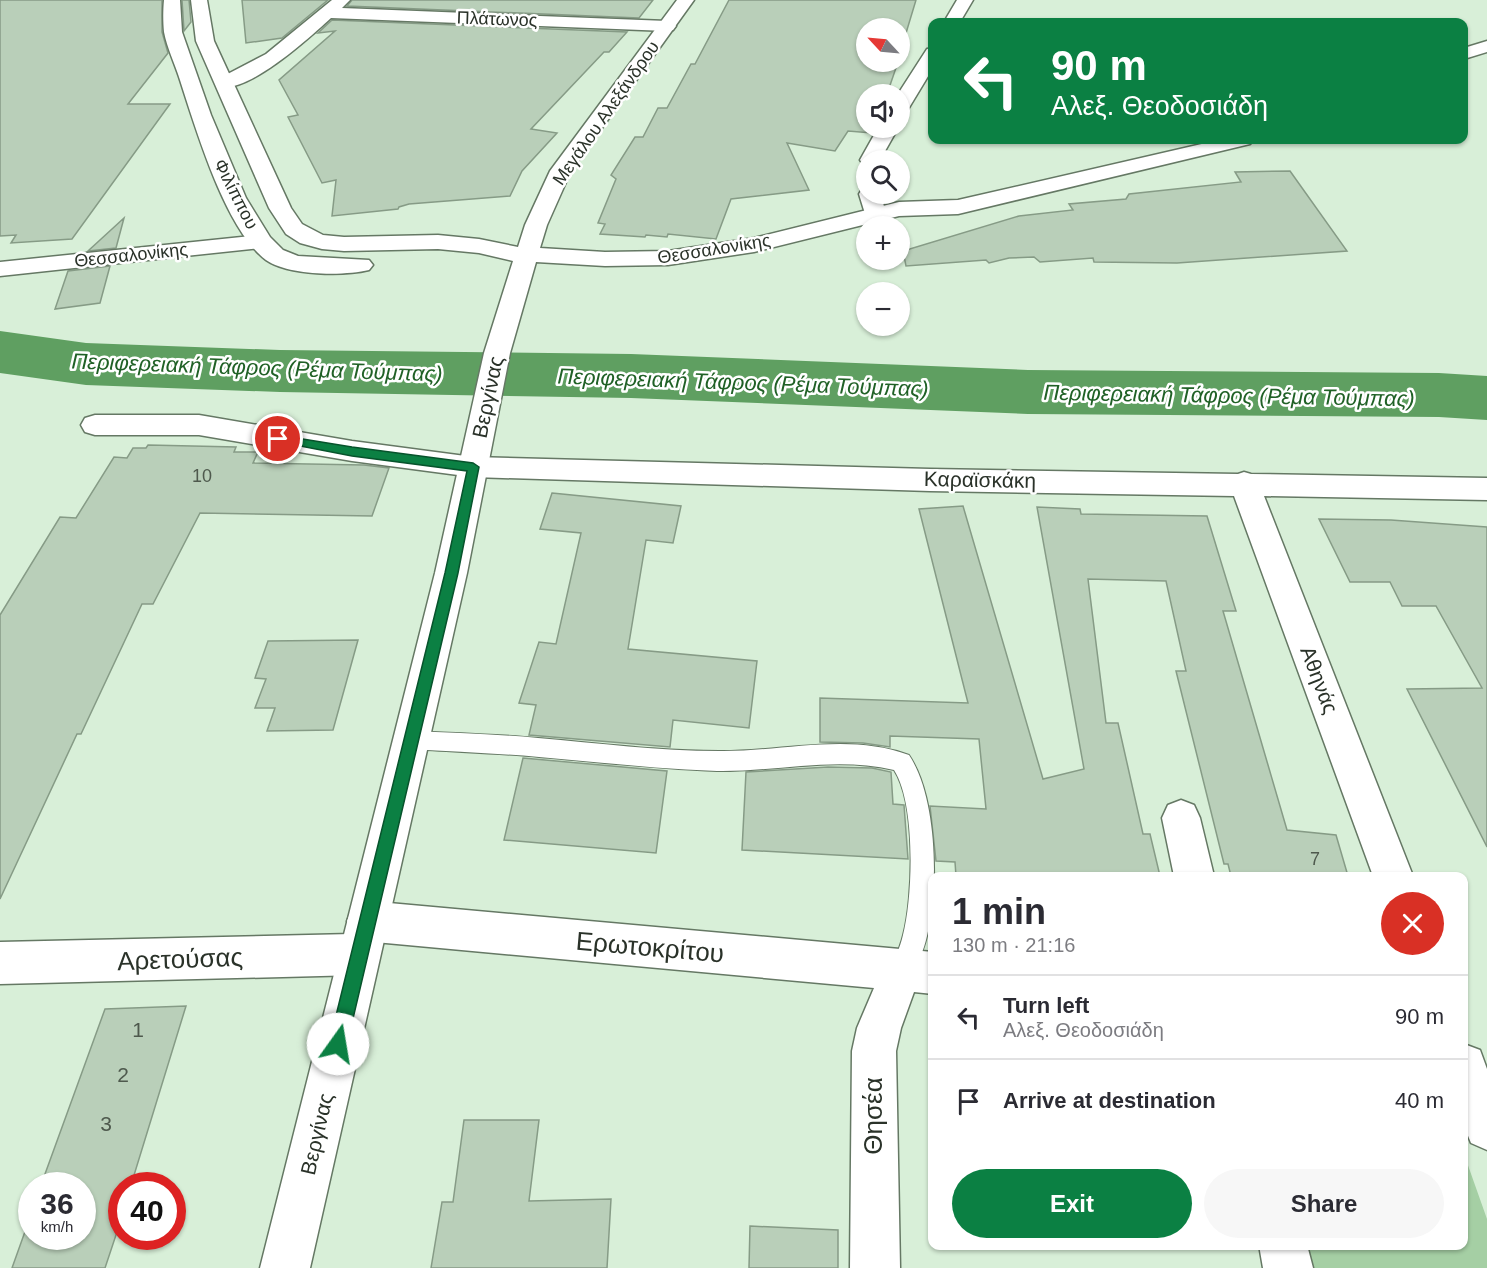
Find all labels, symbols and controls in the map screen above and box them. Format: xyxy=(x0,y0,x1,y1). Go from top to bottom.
street label: Πλάτωνος xyxy=(456,8,538,30)
north arrow xyxy=(856,18,910,72)
map controls xyxy=(856,18,910,336)
street label: Μεγάλου Αλεξάνδρου xyxy=(549,37,663,189)
icon: left xyxy=(952,42,1030,120)
text: 90 m xyxy=(1051,42,1147,89)
button: sound xyxy=(856,84,910,138)
text: Αλεξ. Θεοδοσιάδη xyxy=(1051,91,1268,121)
button: search xyxy=(856,150,910,204)
street label: Φιλίππου xyxy=(210,156,262,232)
button: + xyxy=(856,216,910,270)
street label: Θεσσαλονίκης xyxy=(656,230,772,268)
street label: Θεσσαλονίκης xyxy=(73,239,189,271)
button: − xyxy=(856,282,910,336)
water label: Περιφερειακή Τάφρος (Ρέμα Τούμπας) xyxy=(71,349,443,386)
street label: Βεργίνας xyxy=(468,354,507,440)
water label: Περιφερειακή Τάφρος (Ρέμα Τούμπας) xyxy=(557,364,929,401)
water label: Περιφερειακή Τάφρος (Ρέμα Τούμπας) xyxy=(1043,380,1415,411)
pin xyxy=(252,413,303,464)
icon: arrive xyxy=(261,422,294,455)
house number: 10 xyxy=(192,466,212,486)
street label: Καραϊσκάκη xyxy=(924,467,1036,492)
street label: Αθηνάς xyxy=(1296,643,1343,717)
house number: 7 xyxy=(1310,849,1320,869)
text: 1 min xyxy=(952,891,1046,932)
button: close xyxy=(1381,892,1444,955)
street label: Ερωτοκρίτου xyxy=(575,926,725,968)
text: 130 m · 21:16 xyxy=(952,934,1075,956)
street label: Αρετούσας xyxy=(117,942,243,976)
text: Turn left xyxy=(1003,993,1089,1018)
icon: left xyxy=(952,1001,985,1034)
text: 90 m xyxy=(1395,1004,1444,1029)
position arrow xyxy=(306,1012,370,1076)
house number: 1 xyxy=(132,1018,144,1041)
text: Αλεξ. Θεοδοσιάδη xyxy=(1003,1019,1164,1041)
house number: 2 xyxy=(117,1063,129,1086)
street label: Θησέα xyxy=(858,1077,888,1155)
icon: arrive xyxy=(952,1085,985,1118)
text: Arrive at destination xyxy=(1003,1088,1216,1113)
text: 40 m xyxy=(1395,1088,1444,1113)
street label: Βεργίνας xyxy=(296,1091,337,1177)
house number: 3 xyxy=(100,1112,112,1135)
button: Exit xyxy=(952,1169,1192,1238)
button: Share xyxy=(1204,1169,1444,1238)
speed limit sign: 40 xyxy=(108,1172,186,1250)
text: 36 xyxy=(40,1187,74,1220)
text: km/h xyxy=(41,1218,73,1235)

